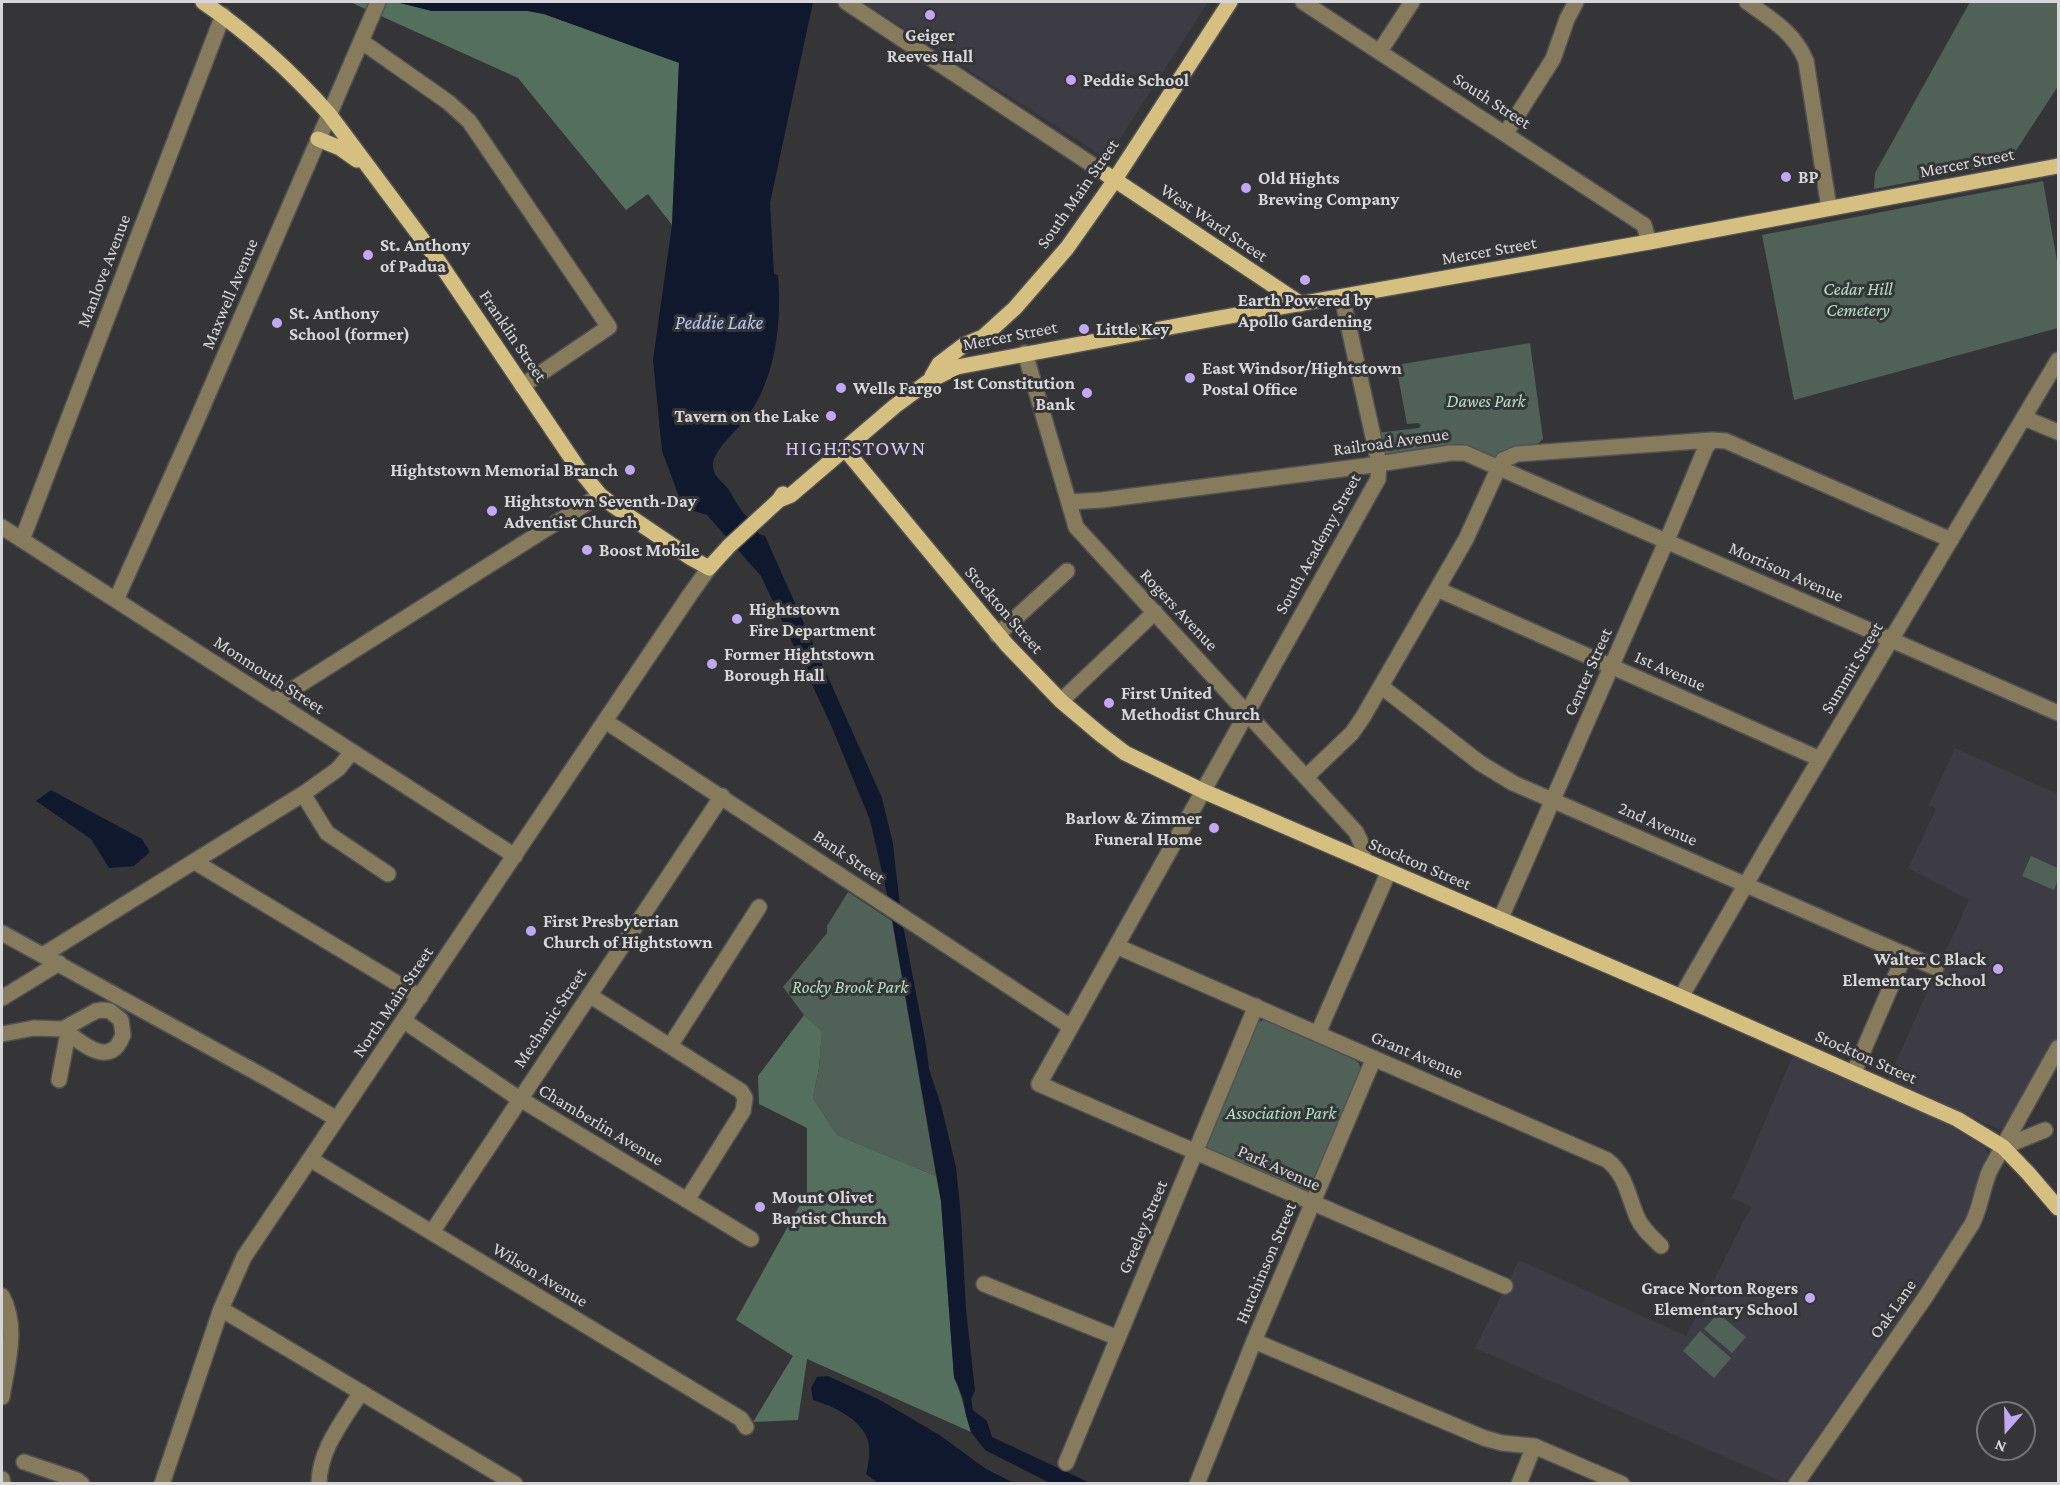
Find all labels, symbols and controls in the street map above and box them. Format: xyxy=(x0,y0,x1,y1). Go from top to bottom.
marker: Geiger Reeves Hall xyxy=(923,8,937,22)
place label: Geiger Reeves Hall xyxy=(887,24,973,66)
street label: South Street xyxy=(1449,68,1535,134)
place label: Peddie School xyxy=(1083,69,1189,91)
marker: Peddie School xyxy=(1064,73,1078,87)
street label: South Main Street xyxy=(1032,135,1124,253)
street label: Mercer Street xyxy=(1918,143,2016,183)
place label: BP xyxy=(1798,166,1819,188)
place label: Old Hights Brewing Company xyxy=(1258,167,1399,210)
marker: BP xyxy=(1779,170,1793,184)
street label: West Ward Street xyxy=(1156,179,1272,267)
marker: Old Hights Brewing Company xyxy=(1239,181,1253,195)
street label: Manlove Avenue xyxy=(73,212,135,330)
street label: Mercer Street xyxy=(1440,232,1538,270)
place label: St. Anthony of Padua xyxy=(380,234,470,276)
street label: Maxwell Avenue xyxy=(197,235,263,353)
marker: St. Anthony of Padua xyxy=(361,248,375,262)
marker: Earth Powered by Apollo Gardening xyxy=(1298,273,1312,287)
park label: Cedar Hill Cemetery xyxy=(1823,278,1893,320)
street label: Franklin Street xyxy=(474,286,552,386)
place label: Earth Powered by Apollo Gardening xyxy=(1238,289,1372,332)
place label: St. Anthony School (former) xyxy=(289,302,410,344)
water label: Peddie Lake xyxy=(675,311,763,335)
marker: St. Anthony School (former) xyxy=(270,316,284,330)
street label: Mercer Street xyxy=(961,316,1059,356)
place label: Little Key xyxy=(1096,318,1169,340)
marker: Little Key xyxy=(1077,322,1091,336)
place label: East Windsor/Hightstown Postal Office xyxy=(1202,357,1402,400)
marker: East Windsor/Hightstown Postal Office xyxy=(1183,371,1197,385)
place label: 1st Constitution Bank xyxy=(953,372,1075,415)
place label: Wells Fargo xyxy=(853,377,942,399)
marker: Wells Fargo xyxy=(834,381,848,395)
marker: 1st Constitution Bank xyxy=(1080,386,1094,400)
park label: Dawes Park xyxy=(1447,390,1525,412)
place label: Tavern on the Lake xyxy=(674,405,819,427)
marker: Tavern on the Lake xyxy=(824,409,838,423)
street label: Railroad Avenue xyxy=(1332,423,1450,461)
district label: HIGHTSTOWN xyxy=(785,436,927,462)
place label: Hightstown Memorial Branch xyxy=(390,459,618,481)
marker: Hightstown Memorial Branch xyxy=(623,463,637,477)
street label: South Academy Street xyxy=(1270,470,1366,618)
place label: Hightstown Seventh-Day Adventist Church xyxy=(504,490,696,532)
marker: Hightstown Seventh-Day Adventist Church xyxy=(485,504,499,518)
street label: Morrison Avenue xyxy=(1725,537,1847,607)
place label: Boost Mobile xyxy=(599,539,699,561)
marker: Boost Mobile xyxy=(580,543,594,557)
street label: Stockton Street xyxy=(960,562,1048,658)
street label: Rogers Avenue xyxy=(1135,564,1223,656)
place label: Hightstown Fire Department xyxy=(749,598,876,640)
marker: Hightstown Fire Department xyxy=(730,612,744,626)
street label: Summit Street xyxy=(1816,618,1888,718)
street label: Center Street xyxy=(1559,625,1617,719)
street label: Monmouth Street xyxy=(210,631,328,719)
place label: Former Hightstown Borough Hall xyxy=(724,643,875,686)
street label: 1st Avenue xyxy=(1631,646,1709,696)
marker: Former Hightstown Borough Hall xyxy=(705,657,719,671)
place label: First United Methodist Church xyxy=(1121,682,1260,724)
marker: First United Methodist Church xyxy=(1102,696,1116,710)
street label: 2nd Avenue xyxy=(1615,797,1701,851)
place label: Barlow & Zimmer Funeral Home xyxy=(1065,807,1202,850)
marker: Barlow & Zimmer Funeral Home xyxy=(1207,821,1221,835)
street label: Bank Street xyxy=(809,825,889,889)
street label: Stockton Street xyxy=(1366,833,1474,895)
place label: First Presbyterian Church of Hightstown xyxy=(543,910,713,952)
marker: First Presbyterian Church of Hightstown xyxy=(524,924,538,938)
street label: North Main Street xyxy=(348,942,438,1062)
place label: Walter C Black Elementary School xyxy=(1842,948,1986,990)
marker: Walter C Black Elementary School xyxy=(1991,962,2005,976)
street label: Mechanic Street xyxy=(509,964,591,1072)
park label: Rocky Brook Park xyxy=(792,976,908,998)
street label: Stockton Street xyxy=(1812,1025,1920,1089)
street label: Grant Avenue xyxy=(1368,1026,1466,1084)
street label: Chamberlin Avenue xyxy=(535,1079,667,1171)
park label: Association Park xyxy=(1226,1102,1336,1124)
street label: Park Avenue xyxy=(1234,1140,1324,1196)
street label: Greeley Street xyxy=(1114,1177,1172,1277)
place label: Mount Olivet Baptist Church xyxy=(772,1186,887,1228)
street label: Hutchinson Street xyxy=(1231,1199,1301,1327)
marker: Mount Olivet Baptist Church xyxy=(753,1200,767,1214)
street label: Wilson Avenue xyxy=(488,1238,592,1312)
street label: Oak Lane xyxy=(1865,1275,1921,1343)
place label: Grace Norton Rogers Elementary School xyxy=(1641,1277,1798,1320)
marker: Grace Norton Rogers Elementary School xyxy=(1803,1291,1817,1305)
north arrow xyxy=(1976,1401,2036,1461)
text: N xyxy=(1992,1437,2008,1456)

